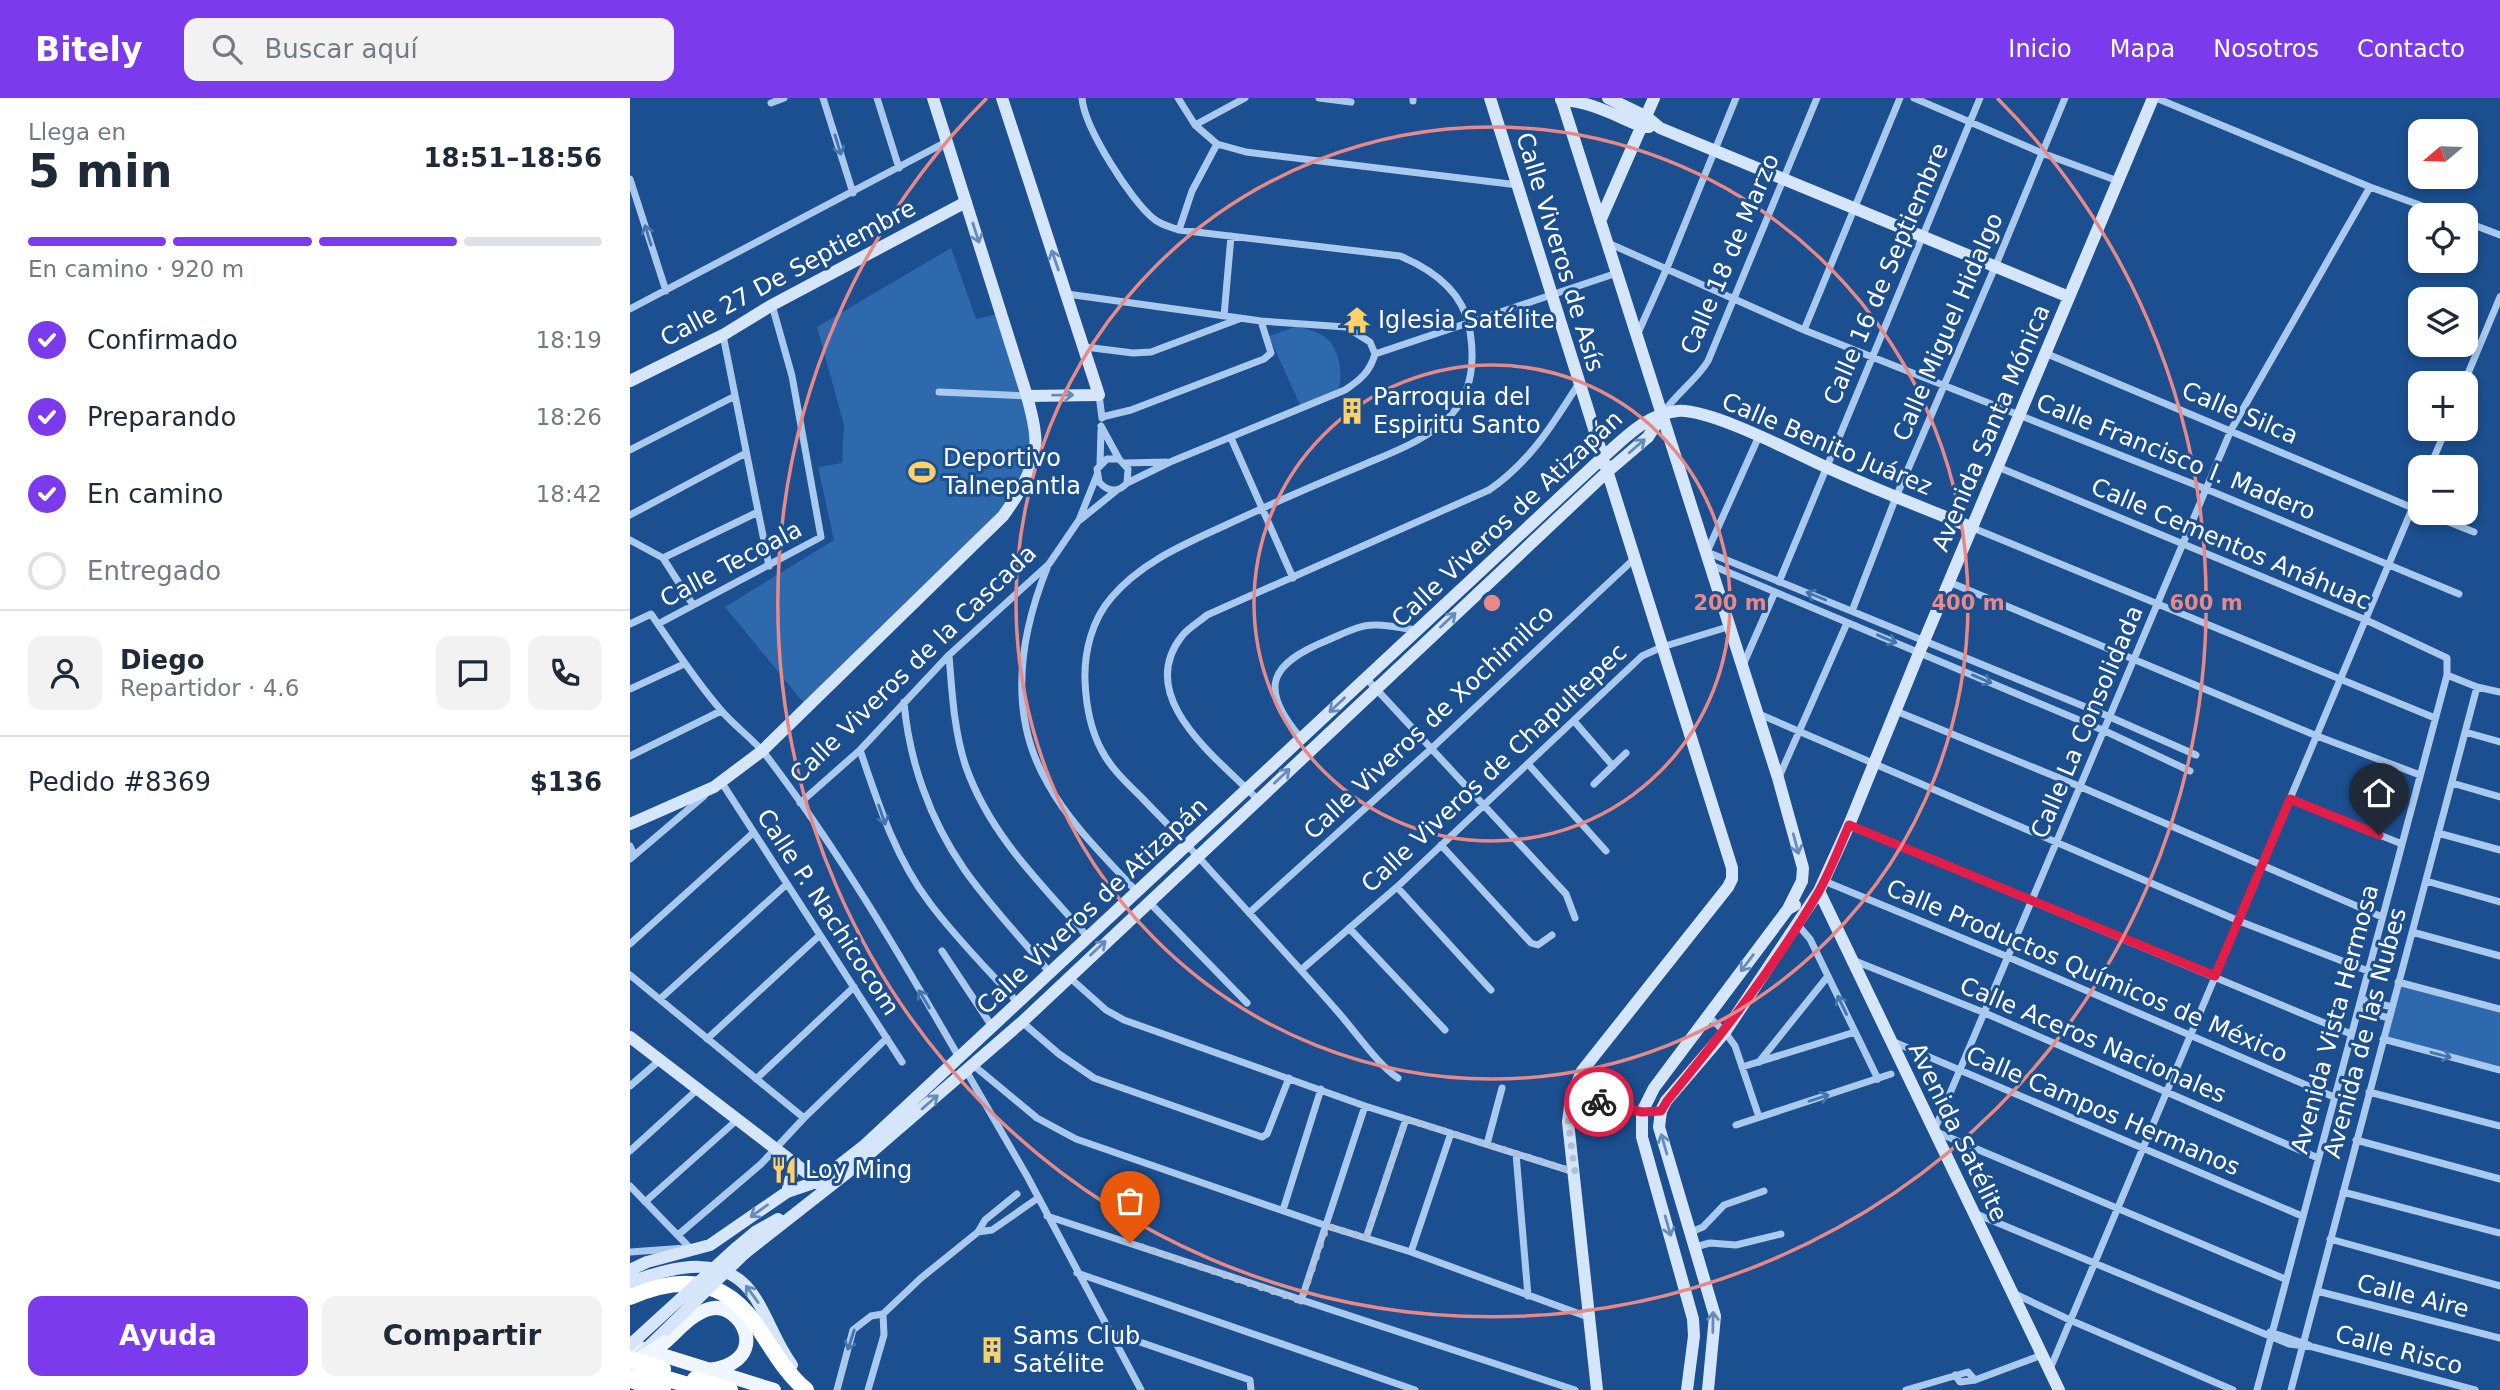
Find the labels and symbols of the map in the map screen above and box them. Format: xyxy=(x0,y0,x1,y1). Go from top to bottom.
north arrow xyxy=(2408,119,2478,189)
street label: Calle Viveros de Asís xyxy=(1510,129,1610,375)
one-way arrow xyxy=(833,134,846,156)
street label: Calle 16 de Septiembre xyxy=(1818,139,1954,409)
street label: Calle 18 de Marzo xyxy=(1675,149,1785,359)
street label: Calle 27 De Septiembre xyxy=(656,194,920,352)
street label: Calle Miguel Hidalgo xyxy=(1887,209,2009,445)
one-way arrow xyxy=(970,222,983,244)
one-way arrow xyxy=(640,225,653,247)
one-way arrow xyxy=(1048,249,1061,271)
street label: Avenida Santa Mónica xyxy=(1926,300,2056,556)
temple icon: Iglesia Satélite xyxy=(1342,305,1372,335)
place label: Iglesia Satélite xyxy=(1378,306,1555,334)
street label: Calle Silca xyxy=(2178,376,2302,450)
place label: Parroquia del Espiritu Santo xyxy=(1373,383,1541,439)
street label: Calle Benito Juárez xyxy=(1718,387,1936,501)
one-way arrow xyxy=(1051,388,1074,402)
street label: Calle Francisco I. Madero xyxy=(2032,388,2320,526)
building icon: Parroquia del Espiritu Santo xyxy=(1337,396,1367,426)
street label: Calle Viveros de Atizapán xyxy=(1386,405,1628,633)
one-way arrow xyxy=(1628,438,1646,454)
place label: Deportivo Talnepantla xyxy=(942,444,1081,500)
sports icon: Deportivo Talnepantla xyxy=(907,457,937,487)
street label: Calle Cementos Anáhuac xyxy=(2087,472,2375,616)
street label: Calle Tecoala xyxy=(655,515,807,613)
street label: Calle Viveros de la Cascada xyxy=(784,539,1042,789)
one-way arrow xyxy=(1805,589,1827,602)
centre of rings xyxy=(1480,591,1504,615)
text: 200 m xyxy=(1693,591,1767,615)
text: 400 m xyxy=(1931,591,2005,615)
text: 600 m xyxy=(2169,591,2243,615)
street label: Calle Viveros de Xochimilco xyxy=(1298,599,1560,845)
street label: Calle La Consolidada xyxy=(2025,601,2149,843)
one-way arrow xyxy=(1439,612,1456,629)
one-way arrow xyxy=(1876,633,1897,646)
street label: Calle Viveros de Chapultepec xyxy=(1356,638,1632,898)
one-way arrow xyxy=(1971,673,1992,686)
one-way arrow xyxy=(1328,697,1346,713)
pin xyxy=(2349,763,2409,835)
one-way arrow xyxy=(1273,767,1290,784)
street label: Calle Viveros de Atizapán xyxy=(971,792,1213,1020)
one-way arrow xyxy=(877,803,889,825)
street label: Calle P. Nachicocom xyxy=(751,804,905,1020)
one-way arrow xyxy=(1791,833,1804,855)
street label: Calle Productos Químicos de México xyxy=(1882,873,2292,1069)
street label: Avenida Vista Hermosa xyxy=(2286,881,2384,1157)
street label: Avenida de las Nubes xyxy=(2318,905,2412,1161)
one-way arrow xyxy=(1089,940,1107,956)
one-way arrow xyxy=(1739,954,1754,972)
street label: Calle Aceros Nacionales xyxy=(1956,971,2230,1109)
one-way arrow xyxy=(917,990,931,1010)
one-way arrow xyxy=(1835,995,1849,1016)
street label: Avenida Satélite xyxy=(1903,1038,2013,1226)
street label: Calle Campos Hermanos xyxy=(1962,1041,2244,1181)
one-way arrow xyxy=(2430,1049,2452,1062)
courier xyxy=(1564,1067,1634,1137)
one-way arrow xyxy=(1807,1091,1829,1103)
one-way arrow xyxy=(921,1094,939,1110)
one-way arrow xyxy=(1657,1133,1670,1155)
restaurant icon: Loy Ming xyxy=(769,1155,799,1185)
place label: Loy Ming xyxy=(805,1156,912,1184)
pin xyxy=(1100,1171,1160,1243)
one-way arrow xyxy=(750,1204,769,1218)
one-way arrow xyxy=(1662,1214,1675,1237)
street label: Calle Aire xyxy=(2354,1269,2472,1323)
one-way arrow xyxy=(745,1285,759,1304)
one-way arrow xyxy=(1707,1311,1720,1334)
street label: Calle Risco xyxy=(2332,1320,2466,1380)
place label: Sams Club Satélite xyxy=(1013,1322,1140,1378)
one-way arrow xyxy=(844,1328,856,1350)
building icon: Sams Club Satélite xyxy=(977,1335,1007,1365)

